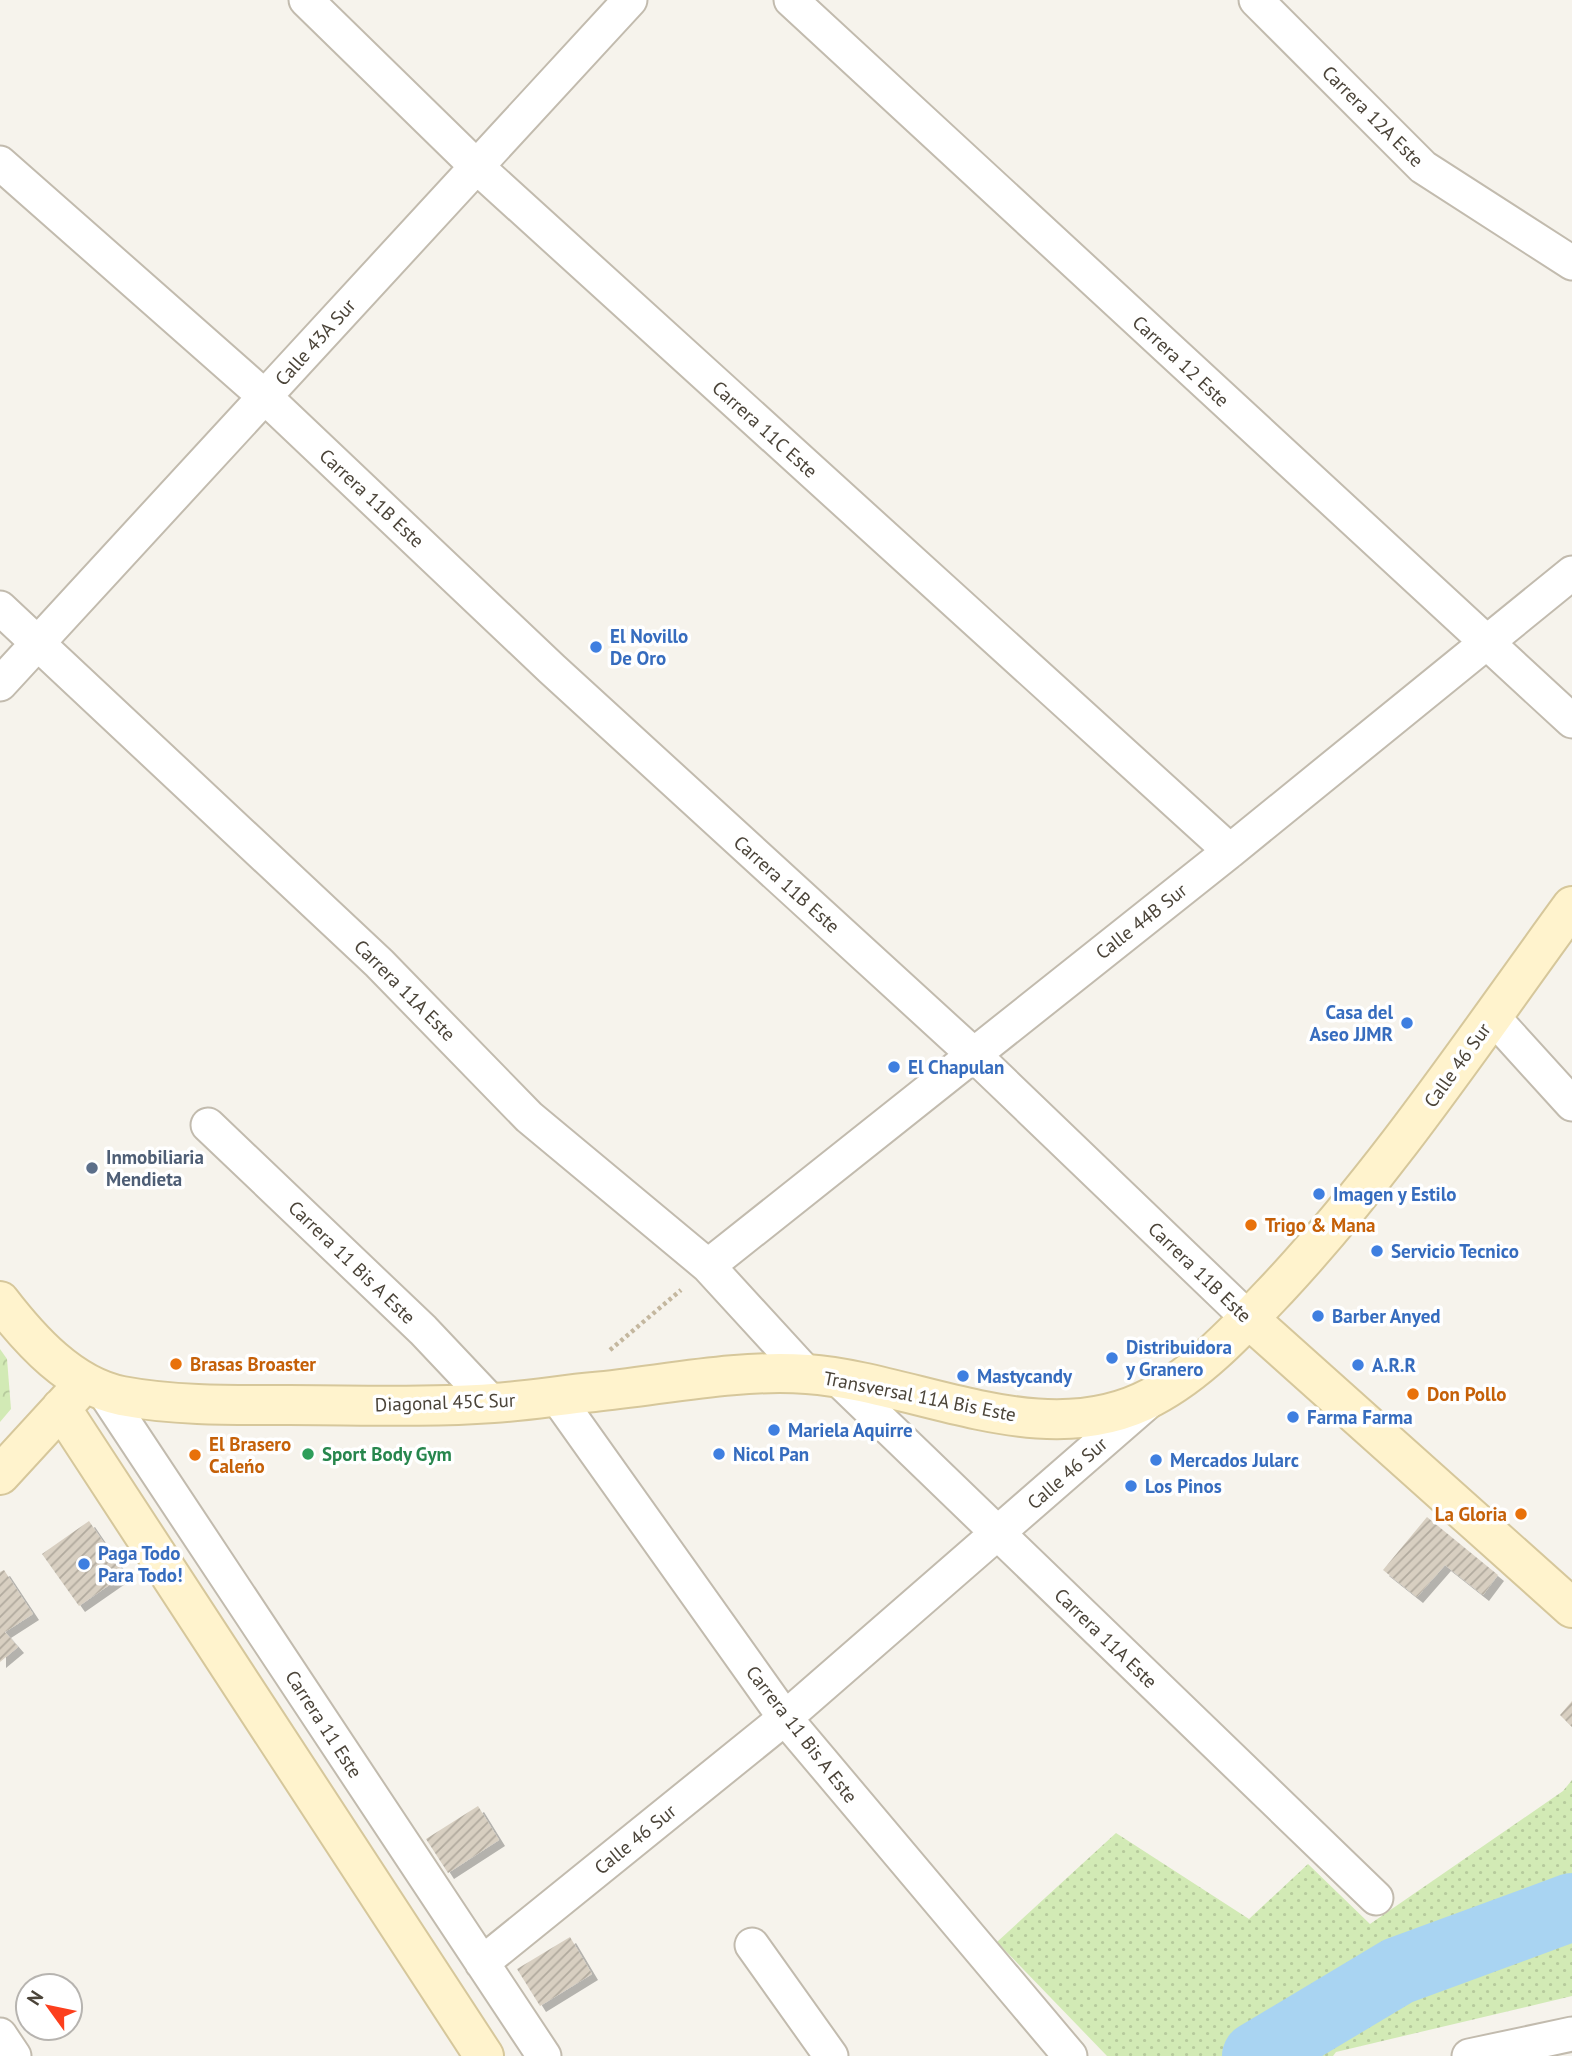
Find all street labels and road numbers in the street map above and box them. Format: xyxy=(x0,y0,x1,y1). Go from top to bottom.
street label: Carrera 12A Este xyxy=(1317,60,1429,172)
street label: Calle 43A Sur xyxy=(270,293,361,390)
street label: Carrera 12 Este xyxy=(1128,310,1234,412)
street label: Carrera 11C Este xyxy=(707,375,823,483)
street label: Carrera 11B Este xyxy=(315,443,429,553)
street label: Carrera 11B Este xyxy=(729,830,845,938)
street label: Calle 44B Sur xyxy=(1090,878,1192,964)
street label: Carrera 11A Este xyxy=(349,934,461,1046)
street label: Calle 46 Sur xyxy=(1418,1018,1496,1112)
street label: Carrera 11 Bis A Este xyxy=(283,1195,421,1329)
street label: Carrera 11B Este xyxy=(1143,1217,1257,1327)
street label: Transversal 11A Bis Este xyxy=(822,1366,1018,1426)
street label: Diagonal 45C Sur xyxy=(374,1388,516,1416)
street label: Calle 46 Sur xyxy=(1022,1431,1112,1514)
street label: Carrera 11A Este xyxy=(1050,1583,1162,1693)
street label: Carrera 11 Bis A Este xyxy=(741,1661,863,1807)
street label: Carrera 11 Este xyxy=(280,1666,368,1782)
street label: Calle 46 Sur xyxy=(589,1798,681,1879)

